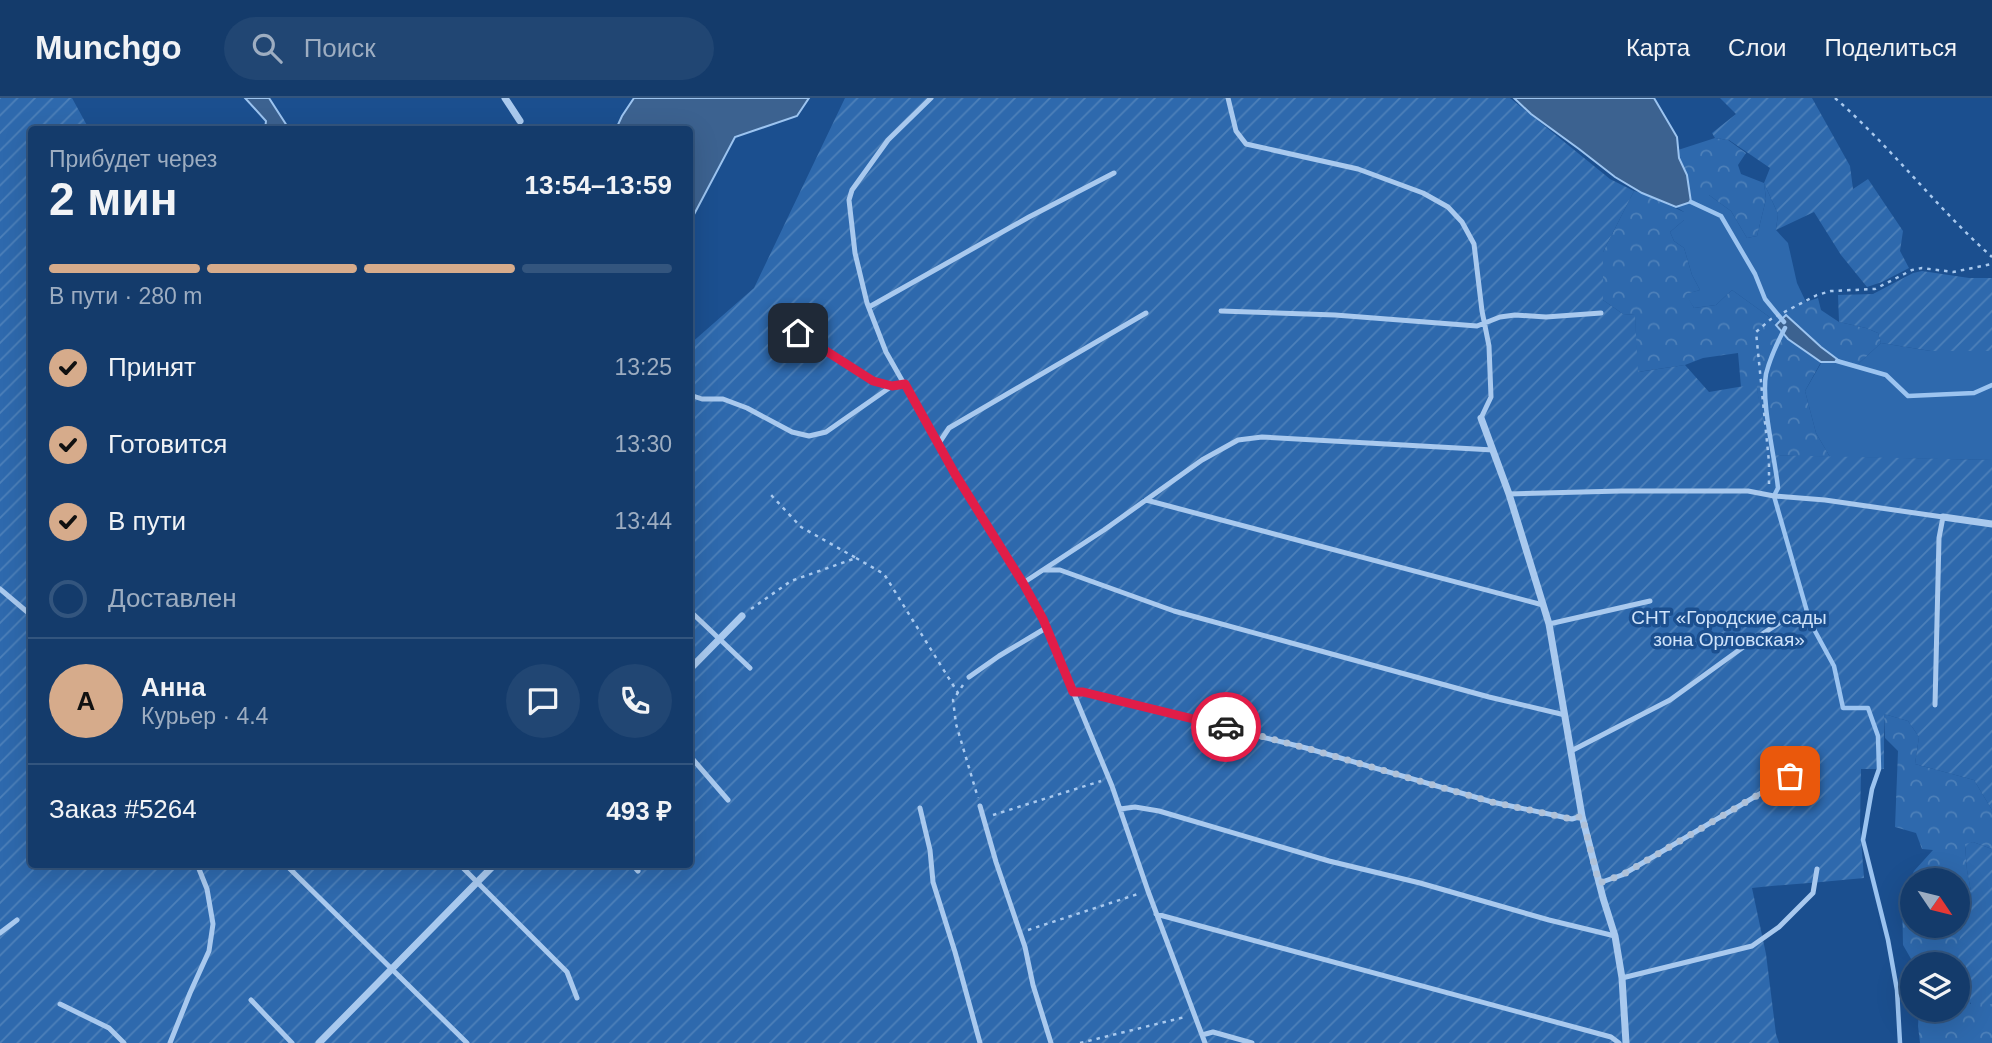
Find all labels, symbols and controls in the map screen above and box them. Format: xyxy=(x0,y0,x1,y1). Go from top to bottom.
search box xyxy=(224,17,714,80)
text: Munchgo xyxy=(35,29,182,66)
icon: search xyxy=(248,29,286,67)
text: Поиск xyxy=(304,33,376,63)
text: Карта xyxy=(1626,34,1690,61)
text: Слои xyxy=(1728,34,1786,61)
text: Поделиться xyxy=(1824,34,1957,61)
text: Прибудет через xyxy=(49,146,217,172)
text: 13:54–13:59 xyxy=(525,170,672,200)
text: 2 мин xyxy=(49,173,177,225)
text: В пути · 280 m xyxy=(49,283,202,309)
pin xyxy=(768,303,828,363)
icon: home xyxy=(779,314,817,352)
icon: check xyxy=(49,349,87,387)
text: Принят xyxy=(108,352,196,382)
text: 13:25 xyxy=(614,354,672,380)
icon: check xyxy=(49,426,87,464)
text: Готовится xyxy=(108,429,227,459)
text: 13:30 xyxy=(614,431,672,457)
icon: check xyxy=(49,503,87,541)
text: В пути xyxy=(108,506,186,536)
text: 13:44 xyxy=(614,508,672,534)
text: Доставлен xyxy=(108,583,237,613)
park label: СНТ «Городские сады зона Орловская» xyxy=(1631,607,1827,650)
button: chat xyxy=(506,664,580,738)
button: phone xyxy=(598,664,672,738)
text: Анна xyxy=(141,672,206,702)
text: А xyxy=(77,686,95,716)
courier xyxy=(1191,692,1261,762)
text: Курьер · 4.4 xyxy=(141,703,268,729)
icon: car xyxy=(1207,708,1245,746)
pin xyxy=(1760,746,1820,806)
icon: bag xyxy=(1771,757,1809,795)
text: Заказ #5264 xyxy=(49,794,197,824)
text: 493 ₽ xyxy=(606,796,672,826)
north arrow xyxy=(1900,868,1970,938)
map controls xyxy=(1900,868,1970,1022)
button: layers xyxy=(1900,952,1970,1022)

